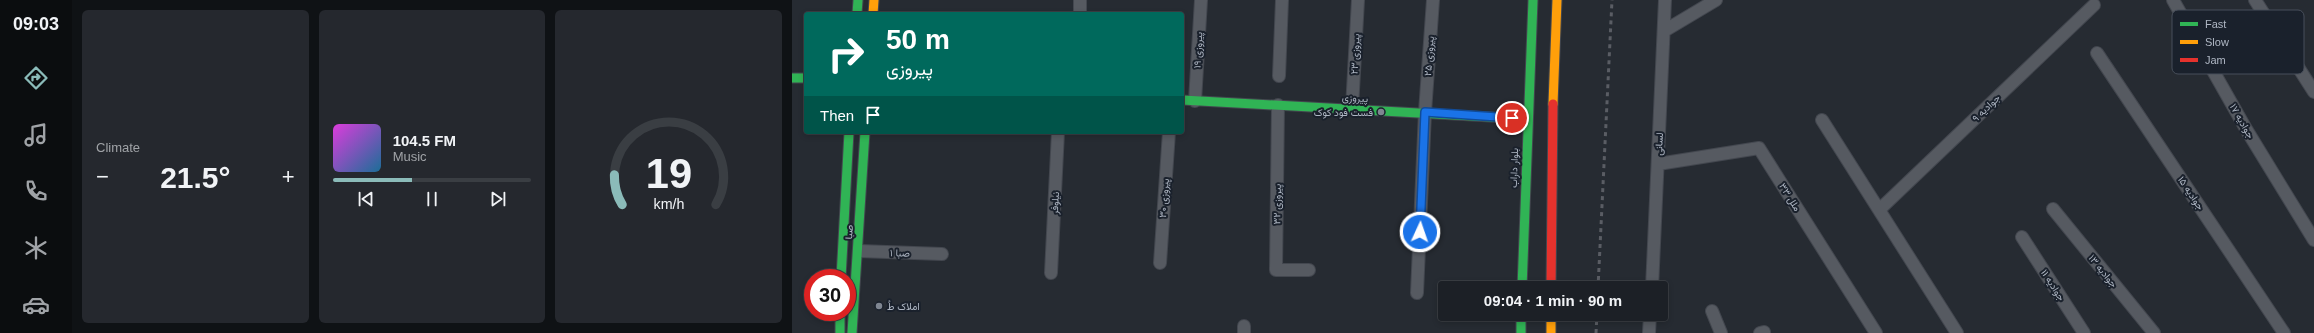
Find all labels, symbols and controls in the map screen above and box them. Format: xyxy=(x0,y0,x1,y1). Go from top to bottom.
legend xyxy=(2172,10,2304,74)
text: 09:03 xyxy=(13,14,59,34)
text: Fast xyxy=(2205,18,2226,30)
text: 50 m xyxy=(886,24,950,55)
icon: right xyxy=(820,28,872,80)
street label: پیروزی ۱۹ xyxy=(1192,31,1206,69)
street label: پیروزی ۲۳ xyxy=(1348,33,1364,75)
street label: پیروزی ۲۵ xyxy=(1422,36,1438,76)
text: Slow xyxy=(2205,36,2229,48)
text: Jam xyxy=(2205,54,2226,66)
text: پیروزی xyxy=(886,59,933,79)
icon: directions xyxy=(22,64,50,92)
street label: پیروزی xyxy=(1342,92,1368,106)
street label: جوادیه ۹ xyxy=(1970,92,2003,125)
pin xyxy=(1495,101,1529,135)
street label: جوادیه ۱۷ xyxy=(2227,102,2256,141)
icon: arrive xyxy=(862,104,884,126)
text: Then xyxy=(820,107,854,124)
place label: فست فود کوک xyxy=(1314,107,1373,119)
marker: فست فود کوک xyxy=(1376,107,1386,117)
icon: arrive xyxy=(1501,107,1523,129)
icon: music xyxy=(22,121,50,149)
text: 104.5 FM xyxy=(393,132,456,149)
street label: لسانی xyxy=(1653,132,1666,156)
text: Climate xyxy=(96,140,140,155)
street label: بلوار داراب xyxy=(1508,148,1521,188)
text: Music xyxy=(393,149,427,164)
text: 19 xyxy=(646,149,692,196)
text: 21.5° xyxy=(160,161,231,194)
text: − xyxy=(96,164,109,189)
text: + xyxy=(282,164,295,189)
street label: جوادیه ۱۵ xyxy=(2175,174,2206,213)
icon: phone xyxy=(22,177,50,205)
street label: پیروزی ۳۰ xyxy=(1157,178,1173,218)
street label: ملل ۳۳ xyxy=(1777,181,1803,213)
street label: پیروزی ۳۲ xyxy=(1271,184,1285,224)
icon: previous xyxy=(355,188,377,210)
icon: pause xyxy=(421,188,443,210)
icon: next xyxy=(487,188,509,210)
street label: نیلوفر xyxy=(1049,191,1062,216)
text: km/h xyxy=(653,195,684,211)
position arrow xyxy=(1399,211,1441,253)
street label: صبا xyxy=(843,224,856,240)
icon: climate xyxy=(22,234,50,262)
street label: صبا ۱ xyxy=(890,247,910,260)
street label: جوادیه ۱۳ xyxy=(2086,252,2120,290)
street label: جوادیه ۱۱ xyxy=(2038,267,2067,304)
speed limit sign: 30 xyxy=(804,269,856,321)
icon: car xyxy=(22,291,50,319)
text: 09:04 · 1 min · 90 m xyxy=(1484,292,1622,309)
place label: املاک طُ xyxy=(887,300,920,312)
marker: املاک طُ xyxy=(874,301,884,311)

